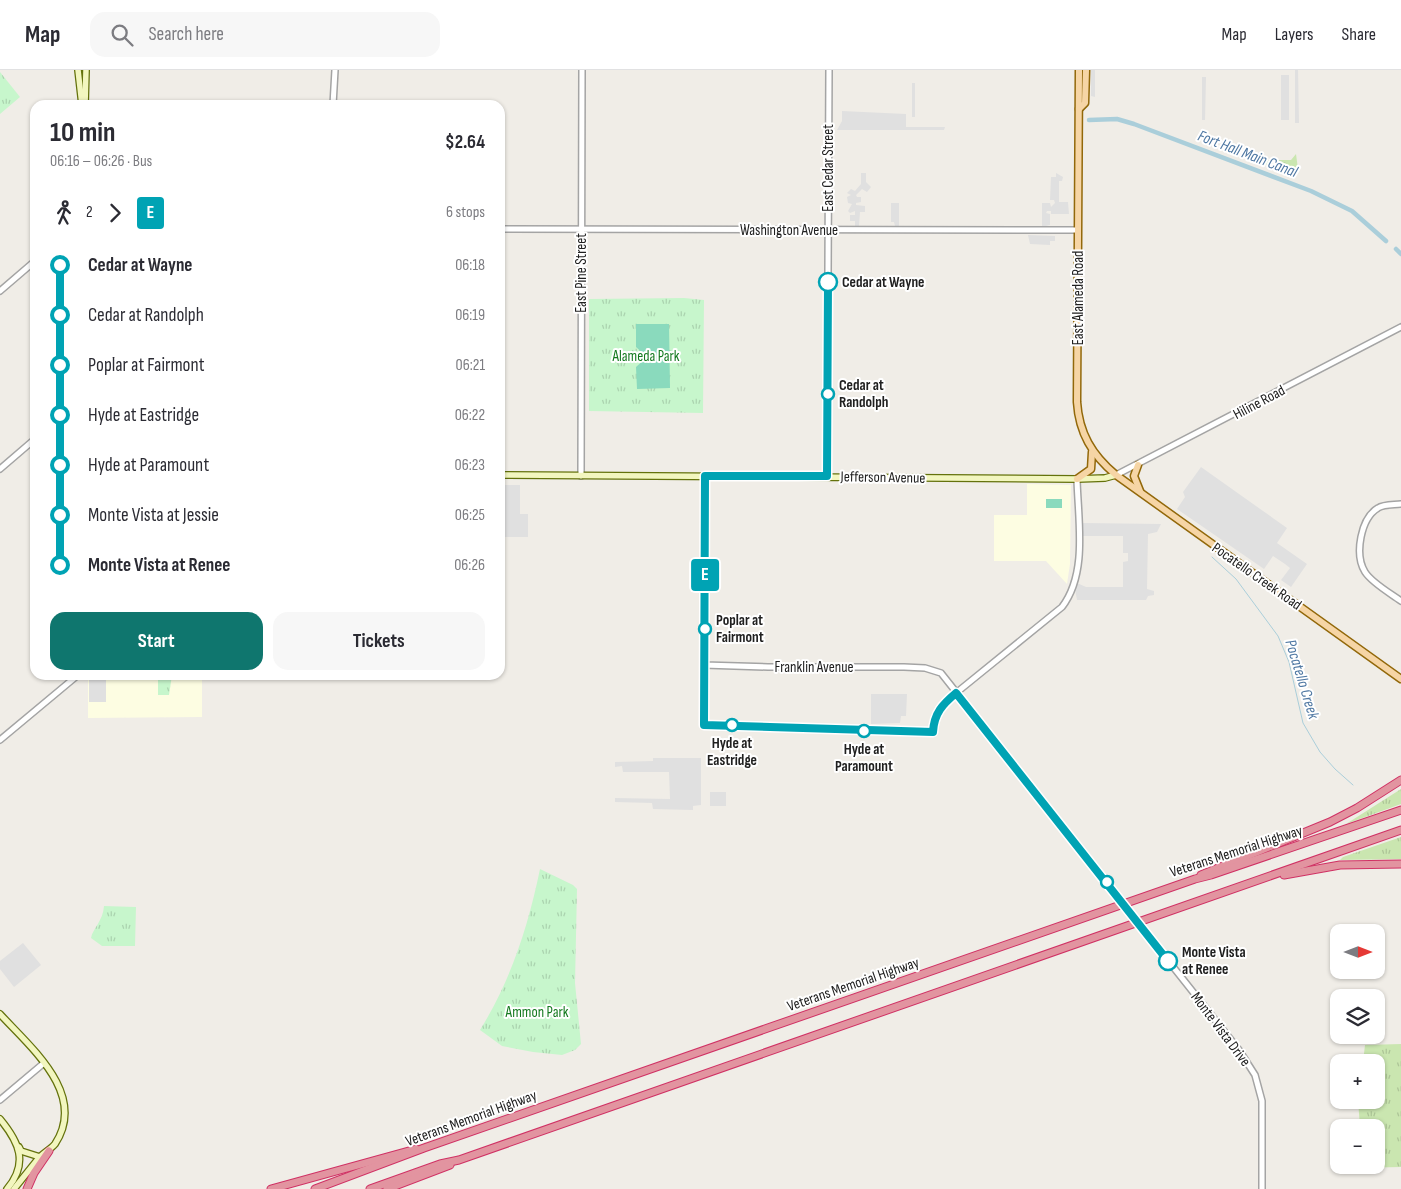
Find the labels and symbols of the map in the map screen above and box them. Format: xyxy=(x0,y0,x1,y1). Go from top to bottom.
street label: East Cedar Street xyxy=(819,124,838,212)
water label: Fort Hall Main Canal xyxy=(1195,127,1301,182)
street label: Washington Avenue xyxy=(740,221,838,240)
street label: East Pine Street xyxy=(572,233,591,313)
street label: East Alameda Road xyxy=(1069,251,1088,345)
marker: Cedar at Wayne xyxy=(818,272,838,292)
place label: Cedar at Wayne xyxy=(842,273,924,292)
park label: Alameda Park xyxy=(611,347,680,366)
place label: Cedar at Randolph xyxy=(839,376,888,412)
street label: Hiline Road xyxy=(1230,381,1288,424)
marker: Cedar at Randolph xyxy=(821,387,835,401)
street label: Jefferson Avenue xyxy=(840,467,925,488)
street label: Pocatello Creek Road xyxy=(1208,538,1305,614)
line badge: E xyxy=(689,559,721,591)
place label: Poplar at Fairmont xyxy=(716,611,764,647)
marker: Poplar at Fairmont xyxy=(698,622,712,636)
water label: Pocatello Creek xyxy=(1281,638,1323,722)
street label: Franklin Avenue xyxy=(774,658,854,677)
marker: Hyde at Eastridge xyxy=(725,718,739,732)
marker: Hyde at Paramount xyxy=(857,724,871,738)
place label: Hyde at Eastridge xyxy=(707,734,757,770)
place label: Hyde at Paramount xyxy=(835,740,893,776)
street label: Veterans Memorial Highway xyxy=(1168,821,1305,882)
unlabelled marker xyxy=(1100,875,1114,889)
north arrow xyxy=(1330,924,1385,979)
place label: Monte Vista at Renee xyxy=(1182,943,1246,979)
marker: Monte Vista at Renee xyxy=(1158,951,1178,971)
street label: Veterans Memorial Highway xyxy=(785,953,922,1016)
street label: Monte Vista Drive xyxy=(1186,988,1255,1070)
park label: Ammon Park xyxy=(505,1003,569,1022)
street label: Veterans Memorial Highway xyxy=(403,1086,540,1151)

